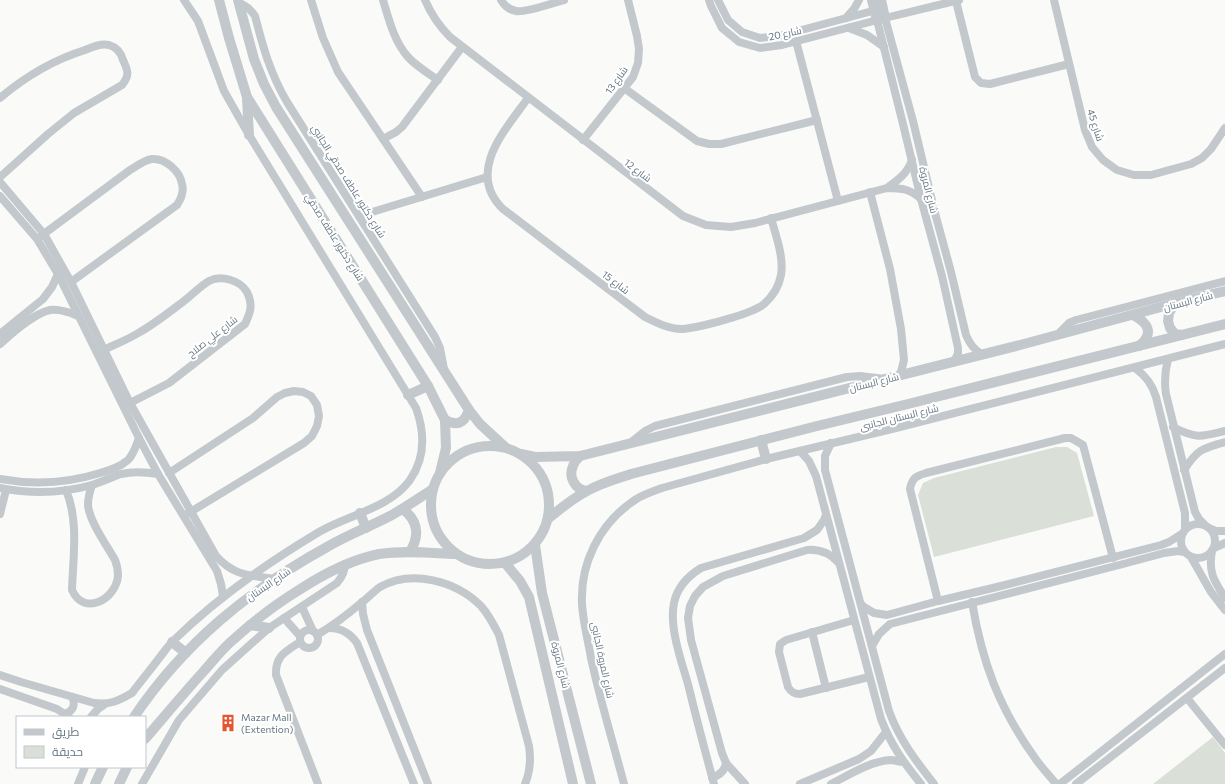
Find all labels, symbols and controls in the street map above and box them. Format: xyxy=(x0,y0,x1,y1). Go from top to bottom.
street label: شارع 20 xyxy=(767,24,803,43)
street label: شارع 13 xyxy=(602,64,631,97)
street label: شارع 45 xyxy=(1084,107,1107,143)
street label: شارع دكتور عاطف صدقي الجانبي xyxy=(309,122,389,240)
street label: شارع 12 xyxy=(621,156,654,185)
street label: شارع المروة xyxy=(916,165,941,215)
street label: شارع دكتور عاطف صدقي xyxy=(303,191,367,283)
street label: شارع 15 xyxy=(599,268,632,297)
street label: شارع البستان xyxy=(1162,289,1214,314)
street label: شارع علي صلاح xyxy=(185,313,241,361)
street label: شارع البستان xyxy=(848,370,900,395)
street label: شارع البستان الجانبى xyxy=(858,401,940,434)
street label: شارع البستان xyxy=(244,565,293,604)
street label: شارع المروة الجانبى xyxy=(588,621,617,700)
street label: شارع المروة xyxy=(548,640,573,690)
place label: Mazar Mall (Extention) xyxy=(241,711,294,735)
building icon: Mazar Mall (Extention) xyxy=(218,713,238,733)
legend xyxy=(16,716,146,768)
text: طريق xyxy=(52,724,80,739)
text: حديقة xyxy=(52,744,83,759)

